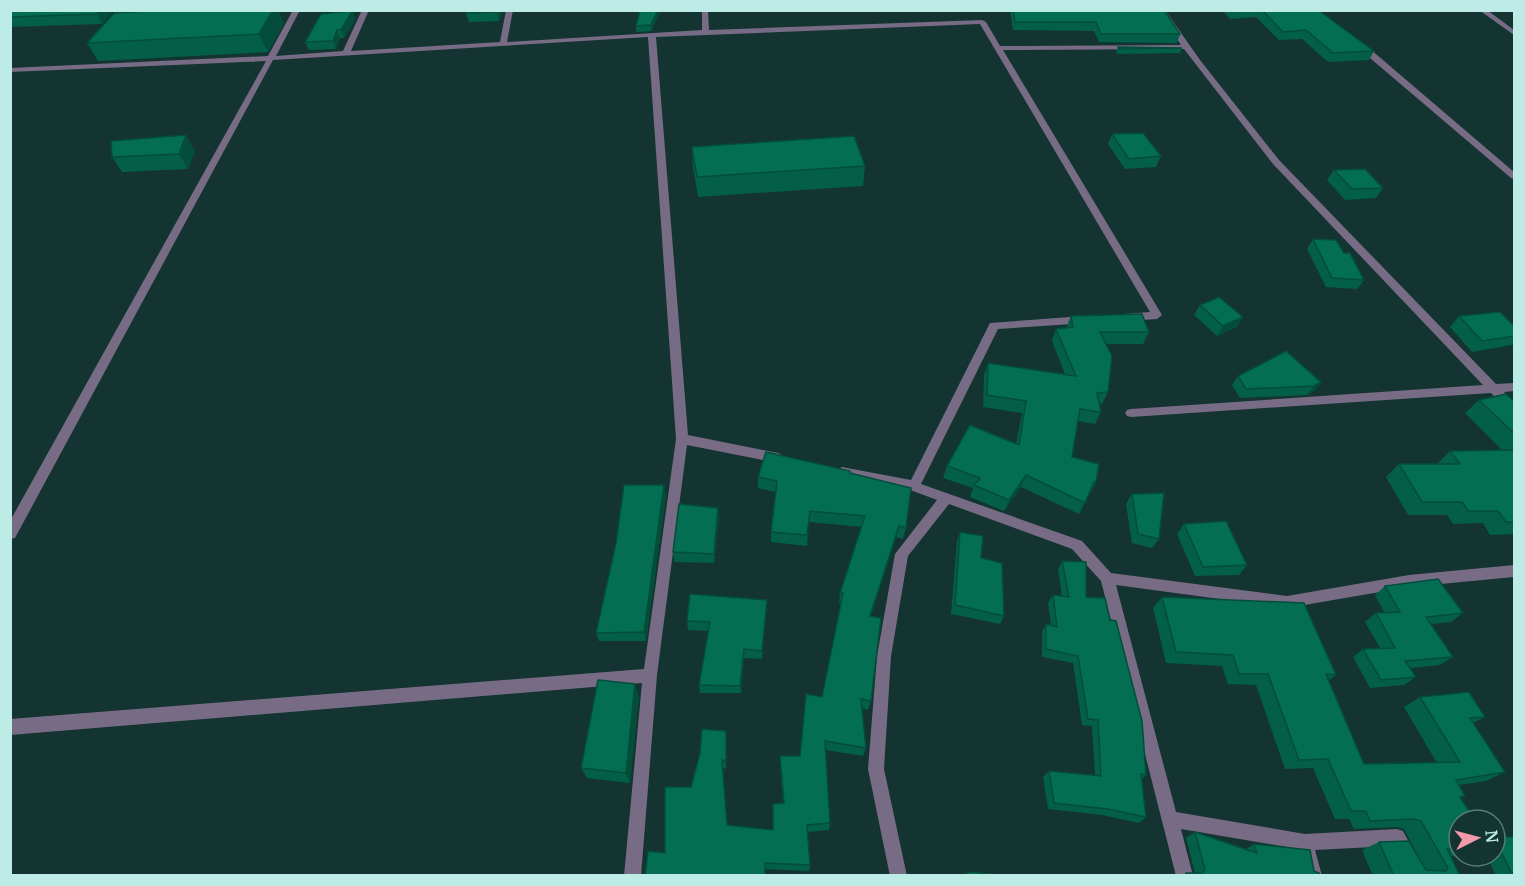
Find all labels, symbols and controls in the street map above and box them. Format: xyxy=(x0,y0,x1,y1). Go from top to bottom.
north arrow xyxy=(1447,808,1507,868)
text: N xyxy=(1481,829,1503,844)

